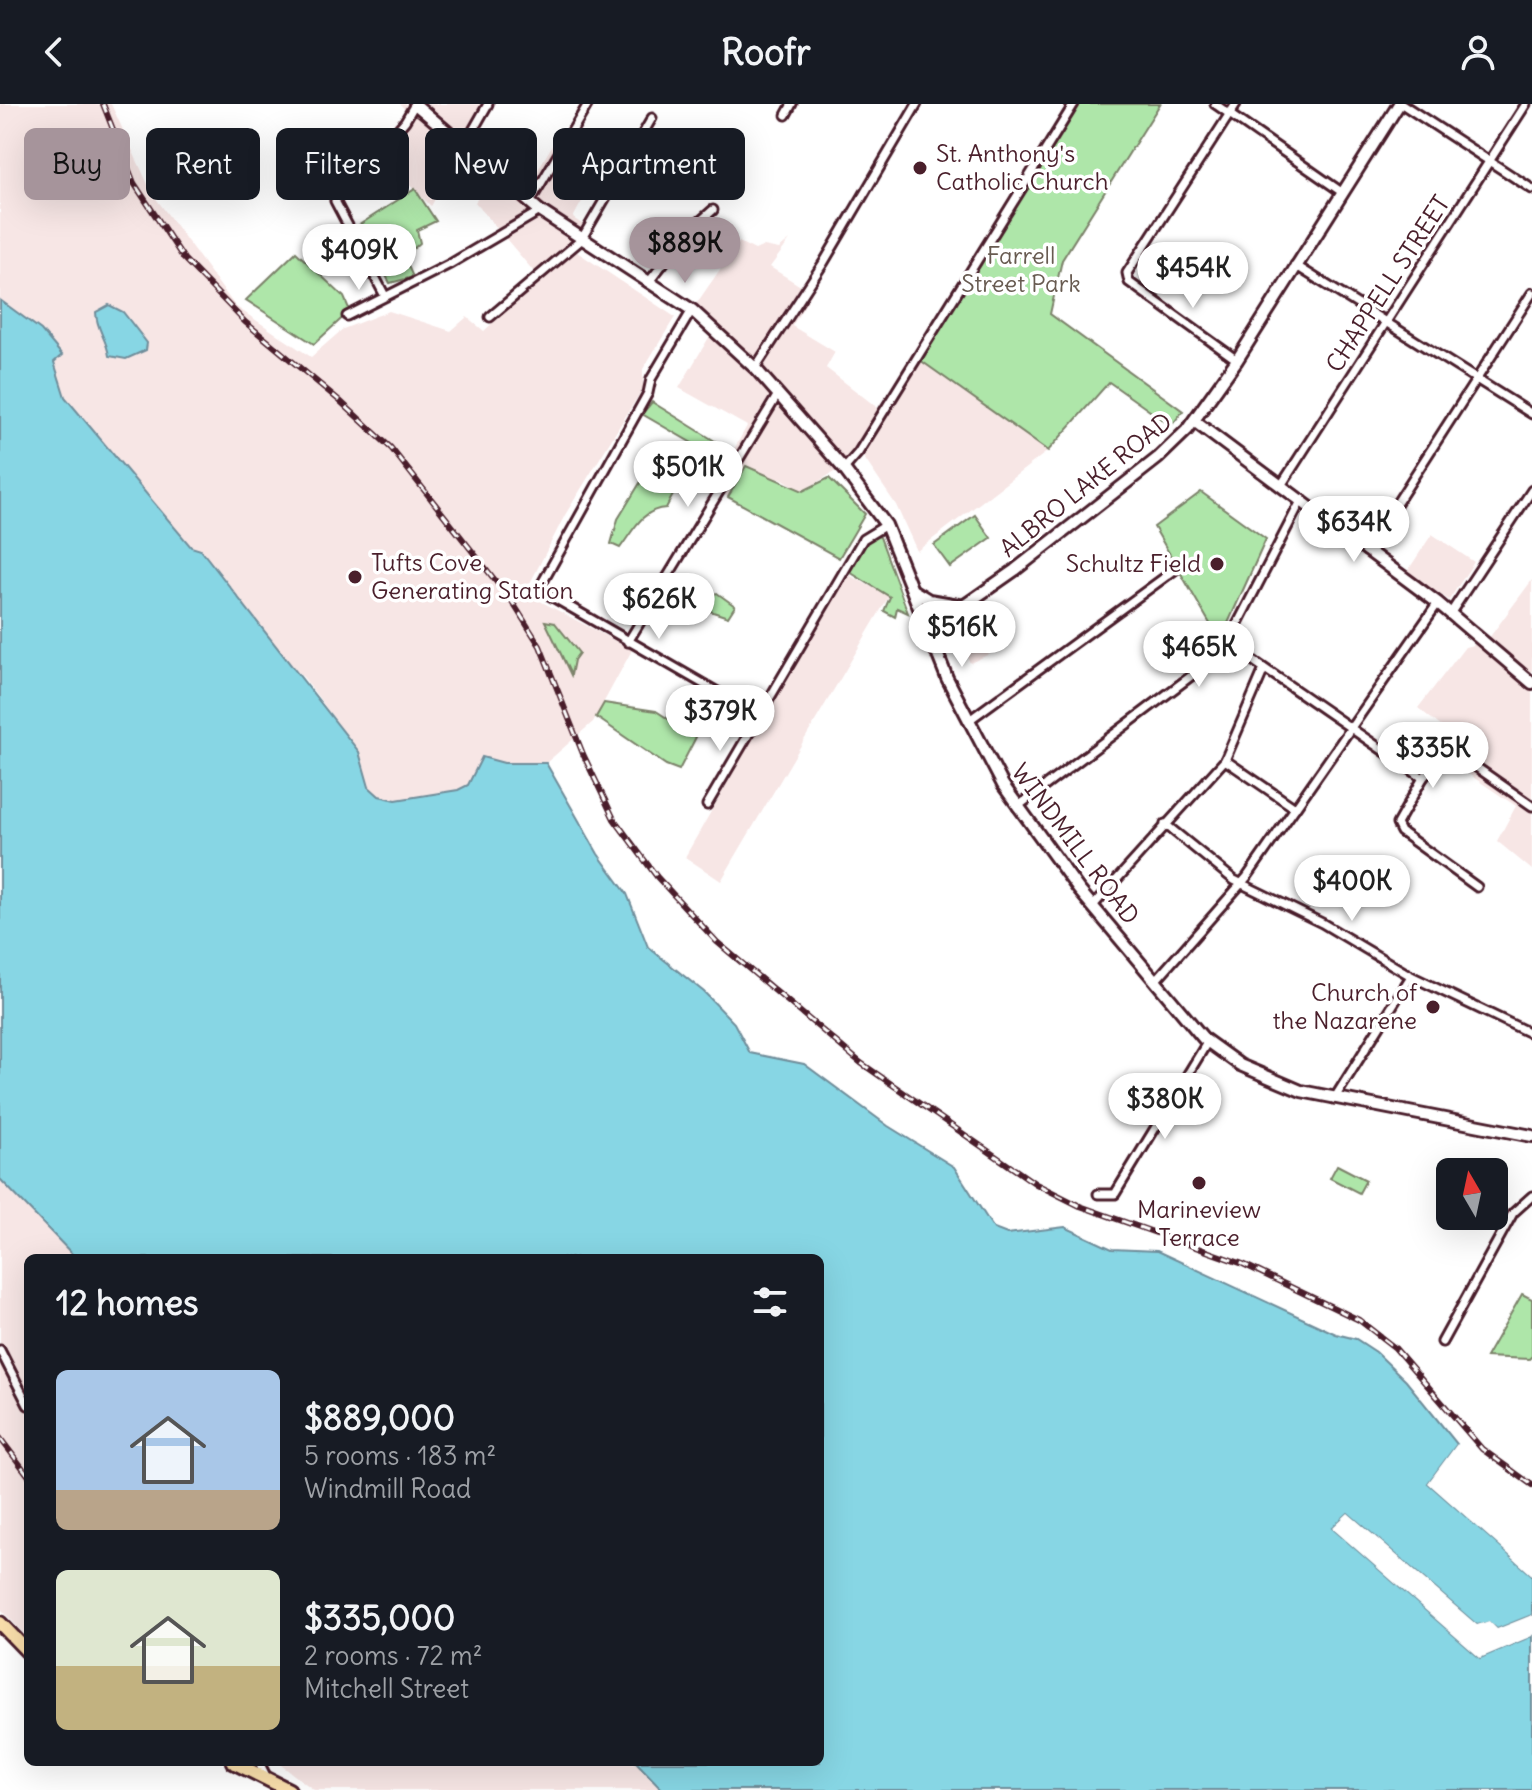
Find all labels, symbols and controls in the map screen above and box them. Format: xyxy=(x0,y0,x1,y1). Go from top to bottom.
icon: back xyxy=(32,30,76,74)
text: Roofr xyxy=(721,30,811,75)
icon: person xyxy=(1456,30,1500,74)
chip: Buy xyxy=(24,128,130,200)
chip: Rent xyxy=(146,128,260,200)
chip: Filters xyxy=(276,128,409,200)
chip: New xyxy=(425,128,537,200)
chip: Apartment xyxy=(553,128,745,200)
place label: St. Anthony's Catholic Church xyxy=(936,138,1109,196)
marker: St. Anthony's Catholic Church xyxy=(911,159,929,177)
street label: CHAPPELL STREET xyxy=(1319,189,1456,378)
pin: $889K xyxy=(629,217,741,285)
pin: $409K xyxy=(303,224,415,292)
text: $889K xyxy=(647,226,723,259)
text: $409K xyxy=(320,233,398,266)
park label: Farrell Street Park xyxy=(961,240,1081,298)
pin: $454K xyxy=(1137,242,1249,310)
text: $454K xyxy=(1155,251,1231,284)
street label: ALBRO LAKE ROAD xyxy=(993,406,1177,563)
pin: $501K xyxy=(632,441,744,509)
text: $501K xyxy=(652,450,724,483)
pin: $634K xyxy=(1298,496,1410,564)
text: $634K xyxy=(1316,505,1392,538)
place label: Tufts Cove Generating Station xyxy=(371,547,573,605)
place label: Schultz Field xyxy=(1066,548,1201,578)
marker: Schultz Field xyxy=(1208,555,1226,573)
marker: Tufts Cove Generating Station xyxy=(346,568,364,586)
pin: $626K xyxy=(603,573,715,641)
text: $626K xyxy=(622,582,696,615)
pin: $516K xyxy=(906,601,1018,669)
text: $516K xyxy=(927,610,997,643)
pin: $465K xyxy=(1143,621,1255,689)
text: $465K xyxy=(1161,630,1237,663)
pin: $379K xyxy=(664,685,776,753)
text: $379K xyxy=(684,694,756,727)
pin: $335K xyxy=(1377,722,1489,790)
text: $335K xyxy=(1396,731,1470,764)
street label: WINDMILL ROAD xyxy=(1005,757,1146,930)
pin: $400K xyxy=(1296,855,1408,923)
text: $400K xyxy=(1312,864,1392,897)
place label: Church of the Nazarene xyxy=(1272,977,1418,1035)
marker: Church of the Nazarene xyxy=(1424,998,1442,1016)
pin: $380K xyxy=(1109,1073,1221,1141)
text: $380K xyxy=(1126,1082,1204,1115)
north arrow xyxy=(1436,1158,1508,1230)
map controls xyxy=(1436,1158,1508,1230)
marker: Marineview Terrace xyxy=(1190,1174,1208,1192)
place label: Marineview Terrace xyxy=(1137,1194,1261,1252)
icon: filters xyxy=(748,1280,792,1324)
text: 12 homes xyxy=(56,1281,199,1324)
text: $889,000 xyxy=(304,1396,455,1439)
icon: home xyxy=(120,1402,216,1498)
text: 5 rooms · 183 m² xyxy=(304,1439,496,1472)
text: Windmill Road xyxy=(304,1472,471,1505)
text: $335,000 xyxy=(304,1596,455,1639)
icon: home xyxy=(120,1602,216,1698)
text: 2 rooms · 72 m² xyxy=(304,1639,483,1672)
text: Mitchell Street xyxy=(304,1672,469,1705)

